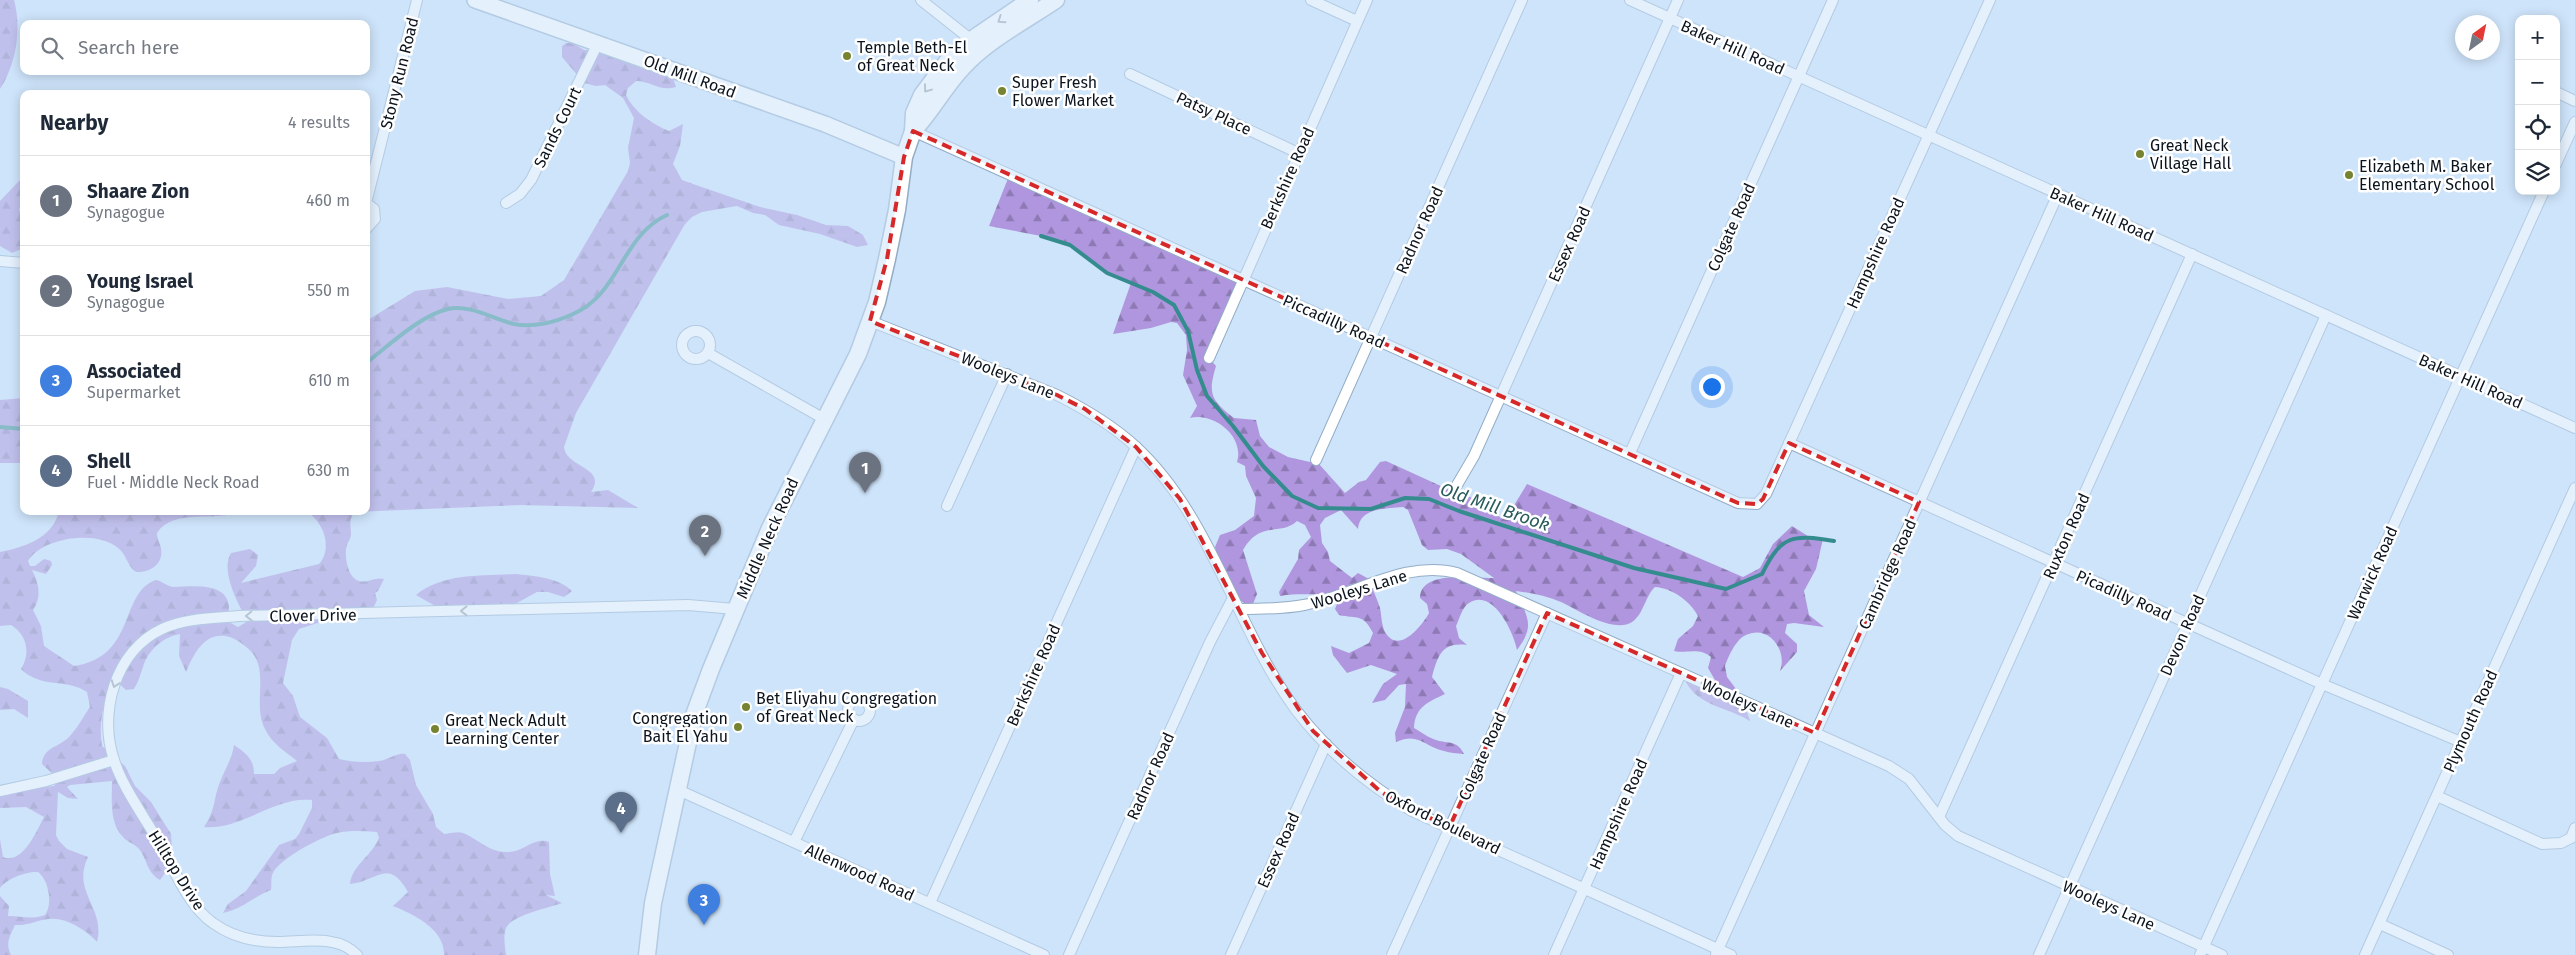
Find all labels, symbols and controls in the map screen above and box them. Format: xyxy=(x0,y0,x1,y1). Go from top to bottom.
one-way arrow xyxy=(997,14,1006,23)
street label: Stony Run Road xyxy=(376,15,423,131)
north arrow xyxy=(2455,15,2500,60)
map controls xyxy=(2515,15,2560,195)
button: + xyxy=(2515,15,2560,60)
street label: Baker Hill Road xyxy=(1678,16,1788,79)
search box xyxy=(20,20,370,75)
icon: search xyxy=(38,34,66,62)
text: Search here xyxy=(78,36,179,59)
place label: Temple Beth-El of Great Neck xyxy=(857,38,967,75)
marker: Temple Beth-El of Great Neck xyxy=(841,50,853,62)
street label: Old Mill Road xyxy=(641,51,739,102)
button: − xyxy=(2515,60,2560,105)
place label: Super Fresh Flower Market xyxy=(1012,73,1114,110)
one-way arrow xyxy=(924,83,933,93)
street label: Sands Court xyxy=(530,84,585,171)
marker: Super Fresh Flower Market xyxy=(996,85,1008,97)
street label: Patsy Place xyxy=(1173,88,1254,139)
button: locate xyxy=(2515,105,2560,150)
text: Nearby xyxy=(40,110,108,136)
text: 4 results xyxy=(288,113,350,132)
street label: Berkshire Road xyxy=(1256,124,1318,232)
place label: Great Neck Village Hall xyxy=(2150,136,2231,173)
marker: Great Neck Village Hall xyxy=(2134,148,2146,160)
button: layers xyxy=(2515,150,2560,195)
place label: Elizabeth M. Baker Elementary School xyxy=(2359,157,2495,194)
marker: Elizabeth M. Baker Elementary School xyxy=(2343,169,2355,181)
text: Shaare Zion xyxy=(87,180,189,203)
street label: Colgate Road xyxy=(1703,180,1759,274)
street label: Radnor Road xyxy=(1392,183,1447,277)
street label: Baker Hill Road xyxy=(2047,183,2157,246)
text: 1 xyxy=(52,191,60,210)
text: 460 m xyxy=(306,191,350,210)
street label: Hampshire Road xyxy=(1842,195,1908,312)
text: Synagogue xyxy=(87,203,165,222)
street label: Essex Road xyxy=(1544,203,1595,285)
text: Young Israel xyxy=(87,270,193,293)
text: 2 xyxy=(52,281,60,300)
text: 550 m xyxy=(307,281,350,300)
street label: Piccadilly Road xyxy=(1280,290,1388,352)
text: Synagogue xyxy=(87,293,165,312)
street label: Wooleys Lane xyxy=(958,348,1057,403)
street label: Baker Hill Road xyxy=(2416,350,2526,413)
text: Associated xyxy=(87,360,181,383)
text: 3 xyxy=(52,371,60,390)
text: 610 m xyxy=(308,371,350,390)
your location xyxy=(1699,374,1725,400)
text: Supermarket xyxy=(87,383,181,402)
text: Shell xyxy=(87,450,131,473)
pin: 1 xyxy=(849,452,881,493)
text: 4 xyxy=(51,461,61,480)
text: 630 m xyxy=(307,461,350,480)
text: Fuel · Middle Neck Road xyxy=(87,473,260,492)
street label: Middle Neck Road xyxy=(732,475,803,602)
water label: Old Mill Brook xyxy=(1437,478,1553,536)
street label: Ruxton Road xyxy=(2039,490,2094,582)
pin: 2 xyxy=(689,515,721,556)
street label: Cambridge Road xyxy=(1855,516,1920,632)
street label: Warwick Road xyxy=(2343,523,2402,623)
street label: Wooleys Lane xyxy=(1309,566,1409,613)
street label: Picadilly Road xyxy=(2073,566,2174,625)
street label: Devon Road xyxy=(2156,592,2209,679)
street label: Clover Drive xyxy=(269,605,357,626)
one-way arrow xyxy=(459,606,467,617)
one-way arrow xyxy=(244,610,252,621)
street label: Berkshire Road xyxy=(1002,621,1064,729)
street label: Plymouth Road xyxy=(2439,667,2502,775)
street label: Wooleys Lane xyxy=(1699,675,1797,732)
one-way arrow xyxy=(111,679,121,688)
place label: Bet Eliyahu Congregation of Great Neck xyxy=(756,689,937,726)
marker: Bet Eliyahu Congregation of Great Neck xyxy=(740,701,752,713)
place label: Congregation Bait El Yahu xyxy=(632,709,728,746)
street label: Colgate Road xyxy=(1454,709,1510,803)
place label: Great Neck Adult Learning Center xyxy=(445,711,567,748)
marker: Congregation Bait El Yahu xyxy=(732,721,744,733)
marker: Great Neck Adult Learning Center xyxy=(429,723,441,735)
street label: Radnor Road xyxy=(1123,729,1178,823)
street label: Hampshire Road xyxy=(1585,756,1651,873)
street label: Oxford Boulevard xyxy=(1382,786,1504,859)
pin: 4 xyxy=(605,792,637,833)
street label: Essex Road xyxy=(1253,809,1304,891)
street label: Hilltop Drive xyxy=(144,827,209,914)
street label: Allenwood Road xyxy=(802,840,917,905)
street label: Wooleys Lane xyxy=(2060,877,2158,934)
pin: 3 xyxy=(688,884,720,925)

